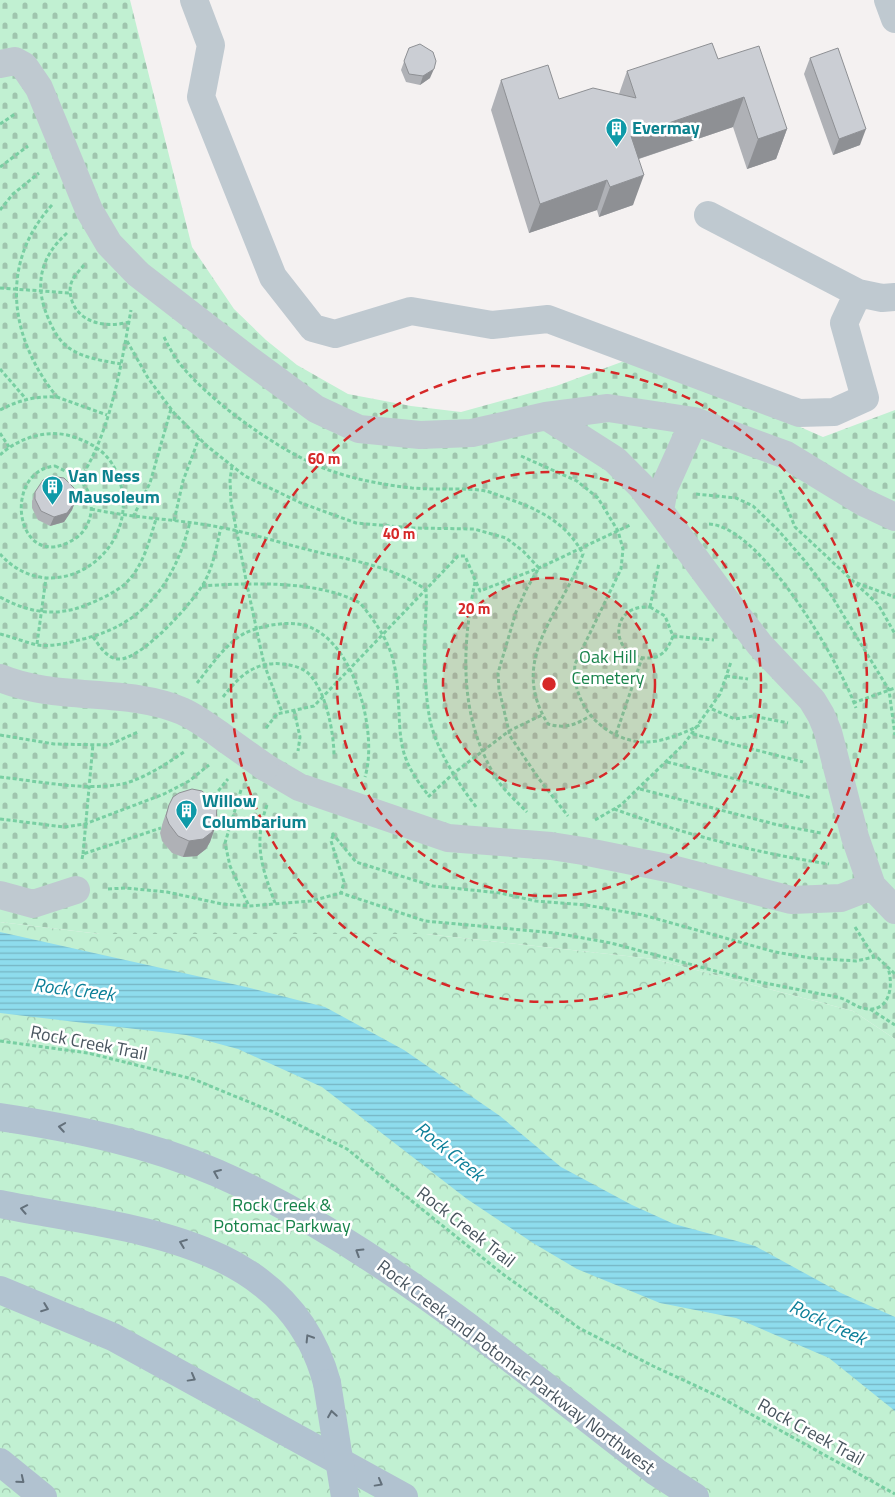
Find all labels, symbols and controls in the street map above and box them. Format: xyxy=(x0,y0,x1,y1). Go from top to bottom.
place label: Evermay xyxy=(632,114,700,141)
building icon: Evermay xyxy=(604,116,628,147)
text: 60 m xyxy=(308,447,340,470)
place label: Van Ness Mausoleum xyxy=(68,462,160,510)
building icon: Van Ness Mausoleum xyxy=(40,474,64,505)
text: 40 m xyxy=(383,522,415,545)
text: 20 m xyxy=(458,597,490,620)
park label: Oak Hill Cemetery xyxy=(571,643,645,691)
centre of rings xyxy=(540,675,558,693)
place label: Willow Columbarium xyxy=(202,787,307,835)
building icon: Willow Columbarium xyxy=(174,799,198,830)
water label: Rock Creek xyxy=(32,969,119,1008)
street label: Rock Creek Trail xyxy=(28,1018,150,1067)
water label: Rock Creek xyxy=(409,1114,493,1189)
one-way arrow xyxy=(57,1123,66,1133)
one-way arrow xyxy=(213,1169,222,1180)
street label: Rock Creek Trail xyxy=(411,1179,521,1274)
park label: Rock Creek & Potomac Parkway xyxy=(213,1191,351,1239)
one-way arrow xyxy=(20,1204,29,1214)
one-way arrow xyxy=(179,1239,188,1249)
one-way arrow xyxy=(355,1249,365,1258)
street label: Rock Creek and Potomac Parkway Northwest xyxy=(372,1253,662,1481)
water label: Rock Creek xyxy=(785,1291,874,1353)
one-way arrow xyxy=(41,1302,49,1312)
one-way arrow xyxy=(306,1335,315,1344)
one-way arrow xyxy=(186,1372,195,1382)
street label: Rock Creek Trail xyxy=(753,1391,870,1472)
one-way arrow xyxy=(328,1410,338,1419)
one-way arrow xyxy=(16,1474,25,1483)
one-way arrow xyxy=(374,1477,383,1487)

